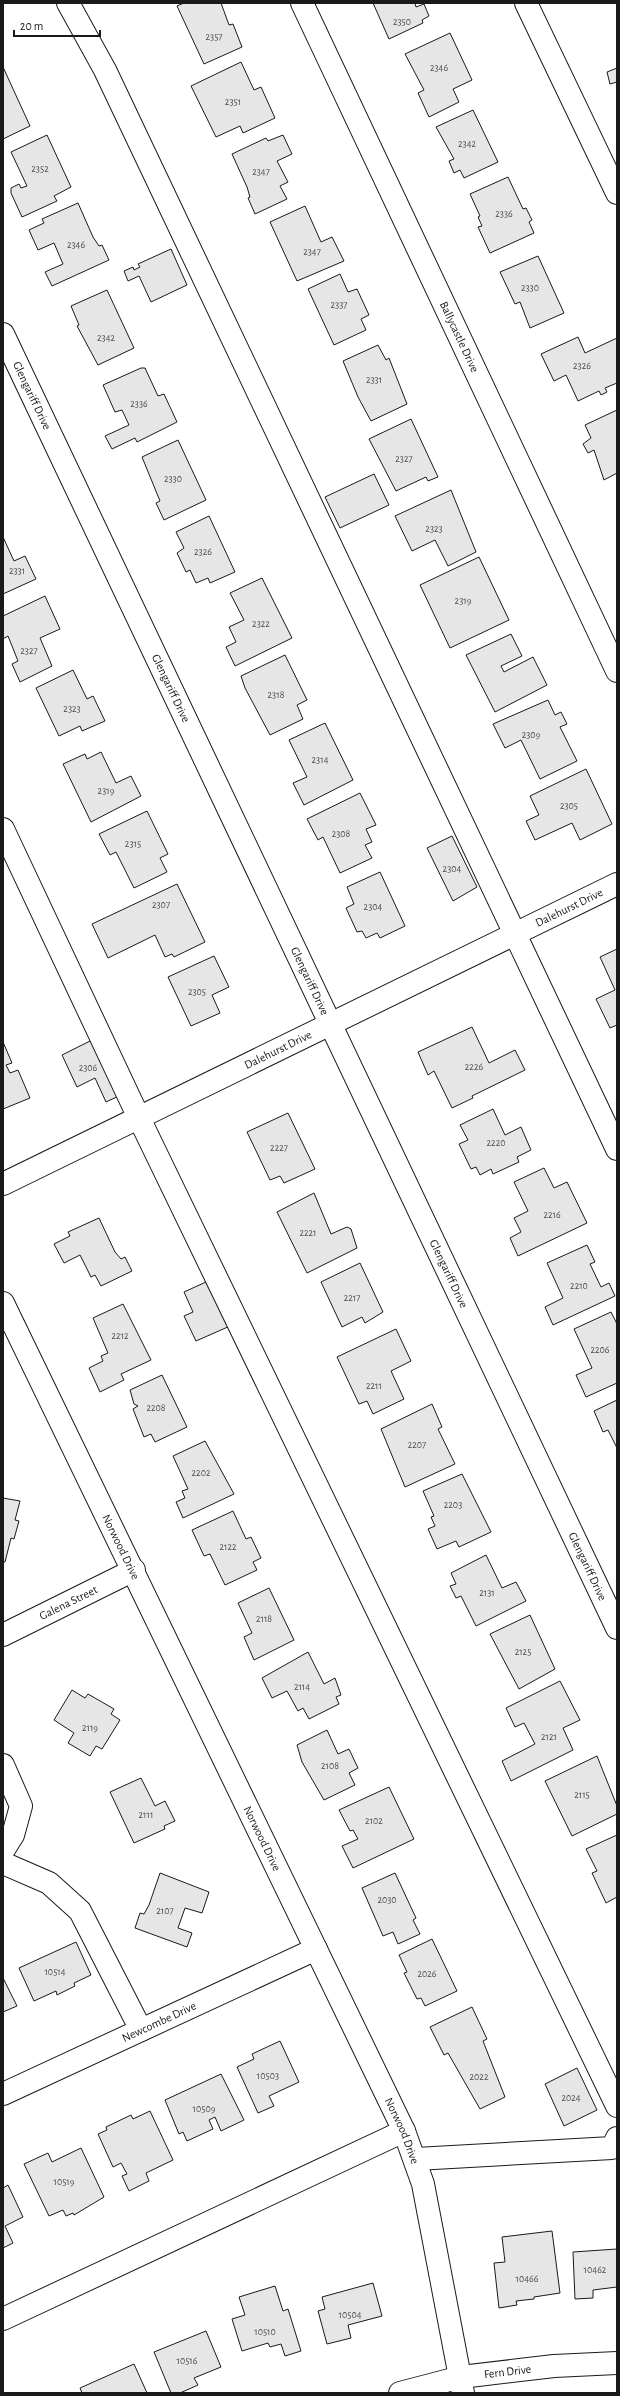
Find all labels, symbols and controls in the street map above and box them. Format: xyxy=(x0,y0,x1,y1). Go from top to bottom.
scale bar xyxy=(14,12,100,38)
house number: 2350 xyxy=(393,17,411,27)
text: 20 m xyxy=(20,20,43,32)
house number: 2357 xyxy=(205,32,223,42)
house number: 2346 xyxy=(430,63,448,73)
house number: 2351 xyxy=(225,97,241,107)
house number: 2342 xyxy=(458,139,476,149)
house number: 2352 xyxy=(31,164,49,174)
house number: 2347 xyxy=(252,167,270,177)
house number: 2336 xyxy=(495,209,513,219)
house number: 2346 xyxy=(67,240,85,250)
house number: 2347 xyxy=(303,247,321,257)
house number: 2330 xyxy=(521,283,539,293)
street label: Ballycastle Drive xyxy=(438,299,481,374)
house number: 2337 xyxy=(331,300,347,310)
house number: 2342 xyxy=(97,333,115,343)
street label: Glengariff Drive xyxy=(11,359,53,431)
house number: 2326 xyxy=(573,361,591,371)
house number: 2331 xyxy=(366,375,382,385)
house number: 2336 xyxy=(130,399,148,409)
house number: 2327 xyxy=(395,454,413,464)
house number: 2330 xyxy=(164,474,182,484)
house number: 2323 xyxy=(425,524,443,534)
house number: 2326 xyxy=(194,547,212,557)
house number: 2331 xyxy=(9,566,25,576)
house number: 2319 xyxy=(455,596,472,606)
house number: 2322 xyxy=(252,619,270,629)
house number: 2327 xyxy=(20,646,38,656)
street label: Glengariff Drive xyxy=(150,652,192,724)
house number: 2318 xyxy=(268,690,285,700)
house number: 2323 xyxy=(63,704,81,714)
house number: 2309 xyxy=(522,730,541,740)
house number: 2314 xyxy=(312,755,329,765)
house number: 2319 xyxy=(98,786,115,796)
house number: 2305 xyxy=(560,801,578,811)
house number: 2308 xyxy=(332,829,351,839)
house number: 2315 xyxy=(125,839,141,849)
house number: 2304 xyxy=(443,864,462,874)
street label: Dalehurst Drive xyxy=(533,886,605,929)
house number: 2307 xyxy=(152,900,170,910)
house number: 2304 xyxy=(364,902,383,912)
street label: Glengariff Drive xyxy=(289,945,331,1017)
house number: 2305 xyxy=(188,987,206,997)
street label: Dalehurst Drive xyxy=(242,1028,313,1071)
house number: 2226 xyxy=(465,1062,483,1072)
house number: 2306 xyxy=(79,1063,98,1073)
house number: 2220 xyxy=(487,1138,505,1148)
house number: 2227 xyxy=(270,1143,288,1153)
house number: 2216 xyxy=(543,1210,561,1220)
house number: 2221 xyxy=(299,1228,317,1238)
street label: Glengariff Drive xyxy=(428,1238,470,1310)
house number: 2210 xyxy=(570,1281,588,1291)
house number: 2217 xyxy=(344,1293,360,1303)
house number: 2212 xyxy=(111,1331,129,1341)
house number: 2206 xyxy=(590,1345,610,1355)
house number: 2211 xyxy=(366,1381,382,1391)
house number: 2208 xyxy=(146,1403,166,1413)
house number: 2207 xyxy=(408,1440,426,1450)
house number: 2202 xyxy=(192,1468,211,1478)
house number: 2203 xyxy=(444,1500,462,1510)
street label: Norwood Drive xyxy=(100,1512,142,1581)
street label: Glengariff Drive xyxy=(566,1530,609,1602)
house number: 2122 xyxy=(219,1542,237,1552)
street label: Galena Street xyxy=(37,1583,100,1622)
house number: 2131 xyxy=(479,1588,495,1598)
house number: 2118 xyxy=(256,1614,272,1624)
house number: 2125 xyxy=(515,1647,531,1657)
house number: 2114 xyxy=(294,1682,310,1692)
house number: 2119 xyxy=(82,1723,98,1733)
house number: 2121 xyxy=(541,1732,557,1742)
house number: 2108 xyxy=(321,1761,339,1771)
house number: 2115 xyxy=(574,1790,590,1800)
street label: Norwood Drive xyxy=(242,1804,283,1873)
house number: 2111 xyxy=(139,1810,153,1820)
house number: 2102 xyxy=(365,1816,383,1826)
house number: 2030 xyxy=(377,1895,397,1905)
house number: 2107 xyxy=(156,1906,174,1916)
house number: 10514 xyxy=(44,1967,66,1977)
house number: 2026 xyxy=(417,1969,437,1979)
street label: Newcombe Drive xyxy=(120,1999,198,2044)
house number: 10503 xyxy=(257,2071,279,2081)
house number: 2022 xyxy=(470,2072,489,2082)
house number: 2024 xyxy=(561,2093,581,2103)
street label: Norwood Drive xyxy=(383,2096,421,2165)
house number: 10509 xyxy=(193,2104,216,2114)
house number: 10519 xyxy=(53,2177,75,2187)
house number: 10462 xyxy=(584,2265,607,2275)
house number: 10466 xyxy=(516,2274,539,2284)
house number: 10504 xyxy=(339,2310,362,2320)
house number: 10510 xyxy=(254,2327,276,2337)
house number: 10516 xyxy=(176,2356,198,2366)
street label: Fern Drive xyxy=(483,2363,532,2380)

